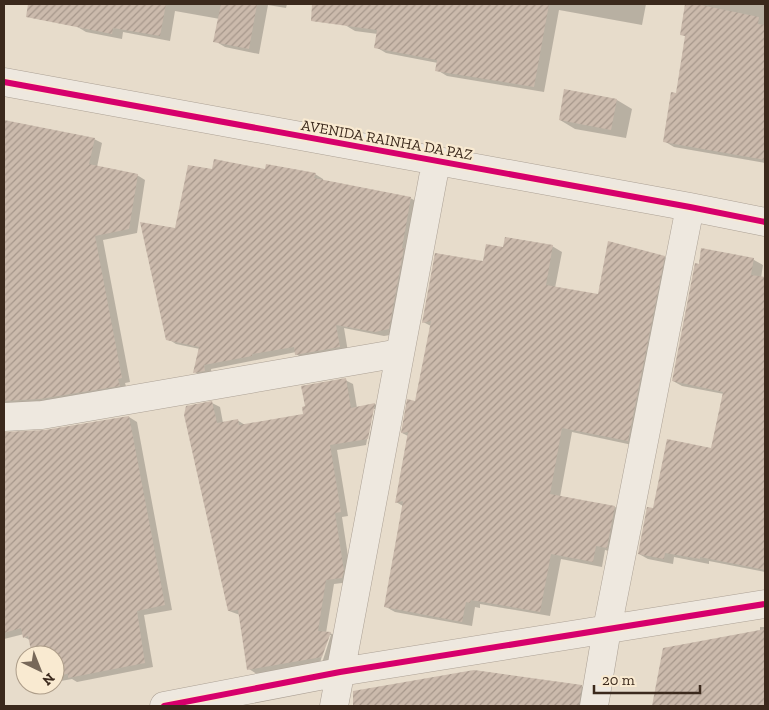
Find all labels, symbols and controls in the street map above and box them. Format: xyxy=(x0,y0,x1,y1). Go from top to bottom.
street label: AVENIDA RAINHA DA PAZ xyxy=(300,116,474,164)
north arrow xyxy=(15,645,65,695)
scale bar xyxy=(594,662,700,694)
text: N xyxy=(39,669,58,689)
text: 20 m xyxy=(602,671,635,689)

